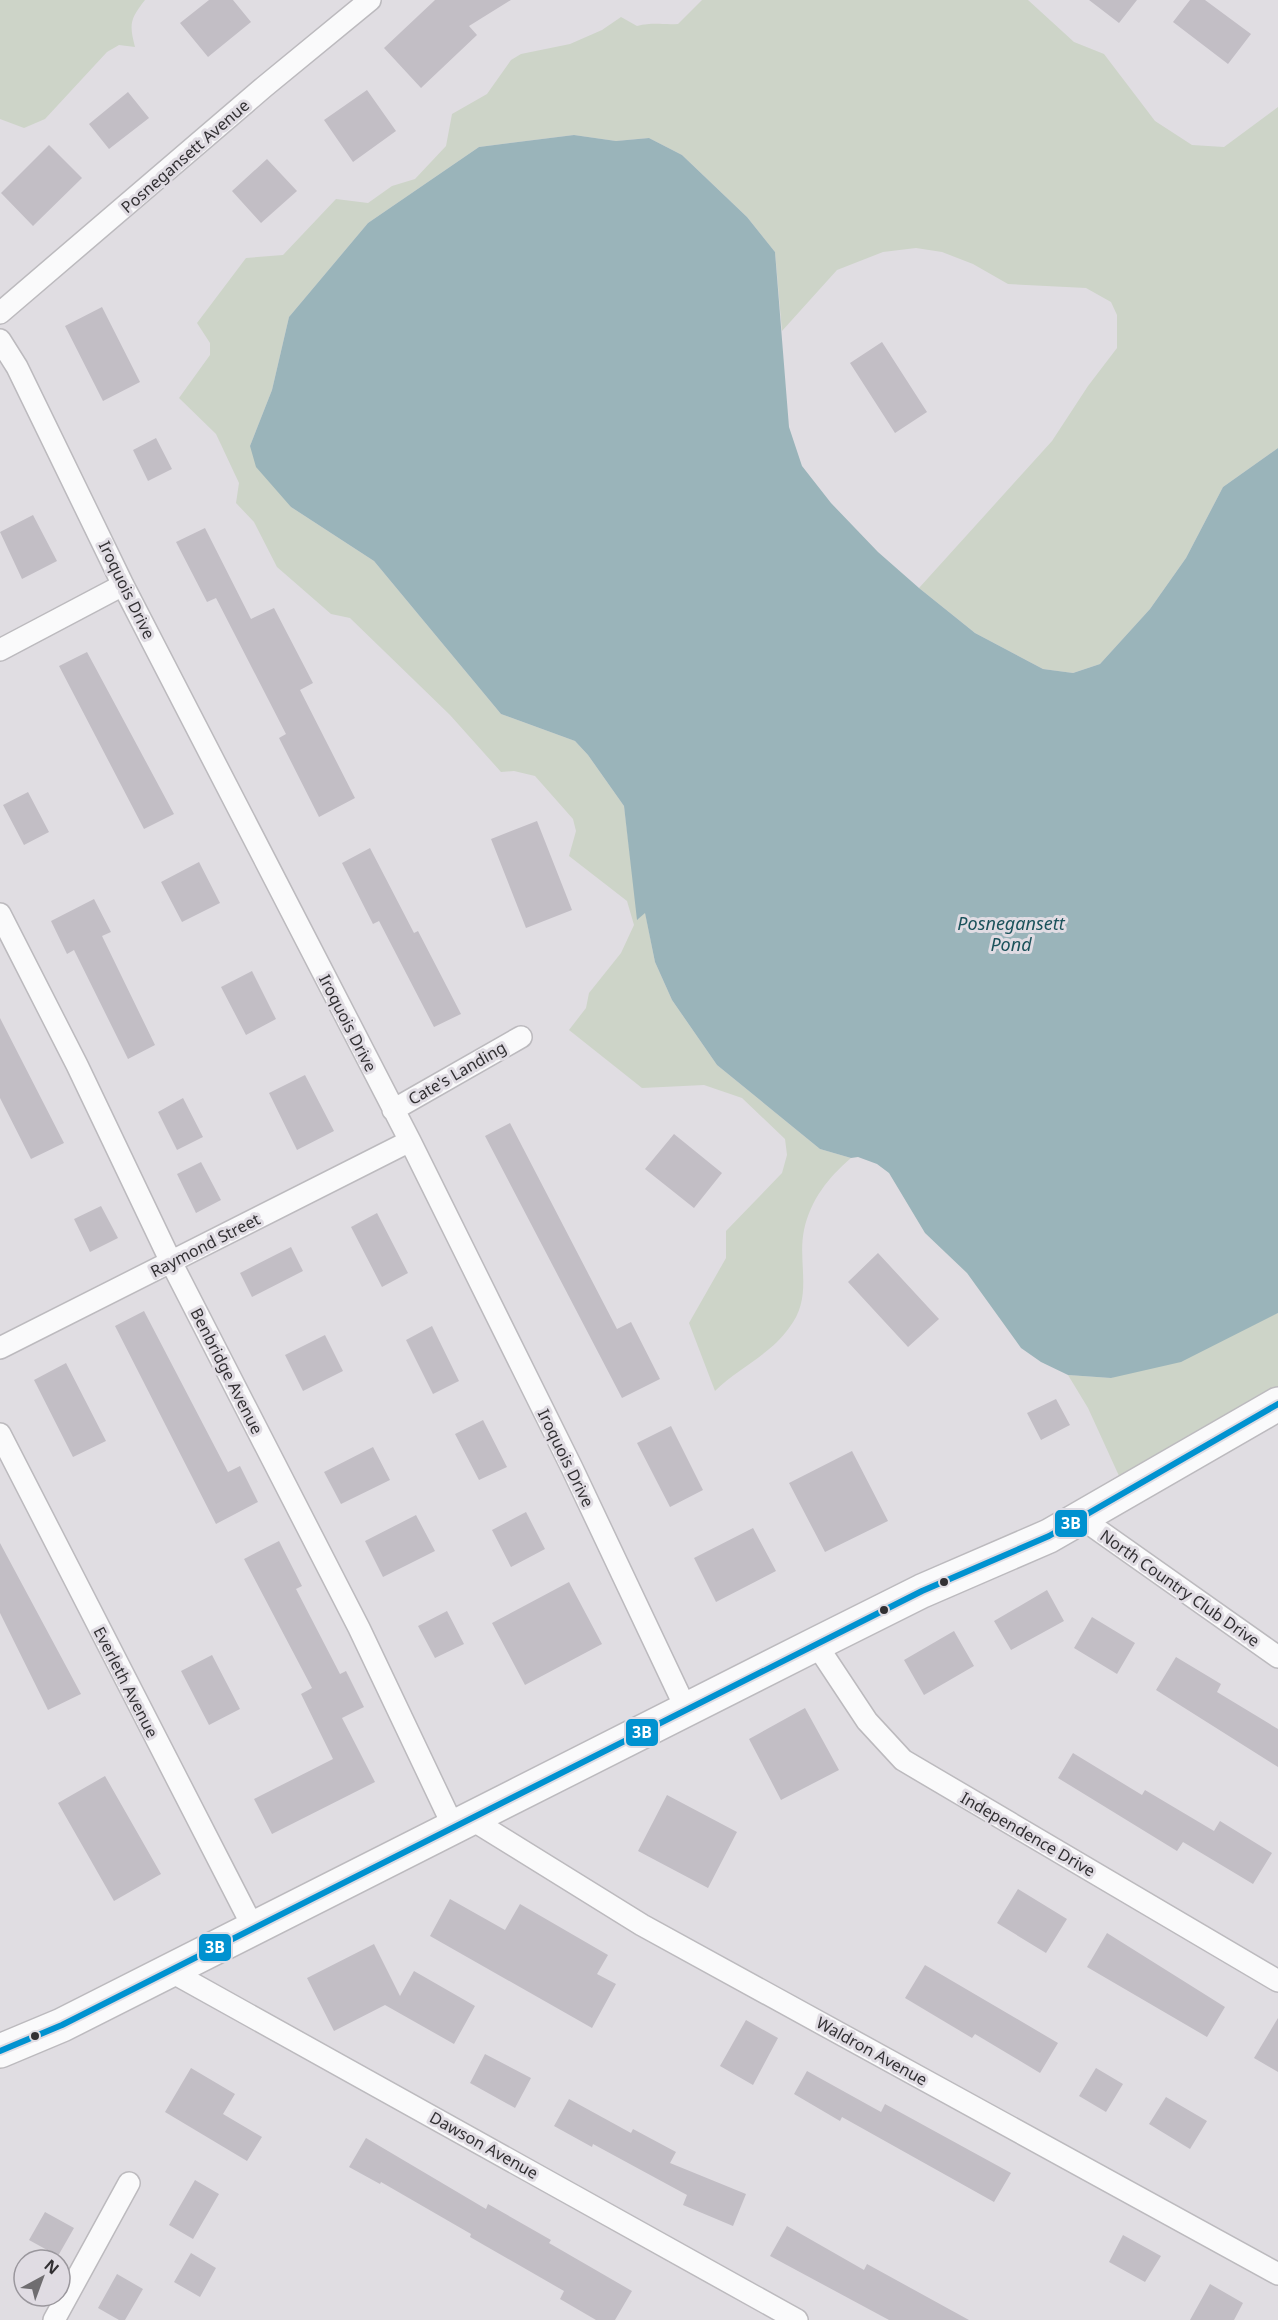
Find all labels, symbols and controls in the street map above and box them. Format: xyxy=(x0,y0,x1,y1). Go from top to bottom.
street label: Posnegansett Avenue xyxy=(116,94,254,218)
street label: Iroquois Drive xyxy=(94,537,160,643)
water label: Posnegansett Pond xyxy=(957,911,1066,956)
street label: Iroquois Drive xyxy=(314,971,382,1075)
street label: Cate's Landing xyxy=(404,1036,510,1110)
street label: Raymond Street xyxy=(146,1208,264,1282)
street label: Benbridge Avenue xyxy=(186,1304,268,1438)
street label: Iroquois Drive xyxy=(533,1405,599,1511)
line badge: 3B xyxy=(1054,1509,1088,1538)
text: 3B xyxy=(1061,1512,1081,1534)
street label: North Country Club Drive xyxy=(1096,1524,1264,1652)
unlabelled marker xyxy=(938,1576,950,1588)
unlabelled marker xyxy=(878,1604,890,1616)
street label: Everleth Avenue xyxy=(89,1623,163,1741)
line badge: 3B xyxy=(625,1718,659,1747)
text: 3B xyxy=(632,1721,652,1743)
street label: Independence Drive xyxy=(957,1786,1099,1882)
line badge: 3B xyxy=(198,1933,232,1962)
text: 3B xyxy=(205,1936,225,1958)
street label: Waldron Avenue xyxy=(813,2011,931,2091)
unlabelled marker xyxy=(29,2030,41,2042)
street label: Dawson Avenue xyxy=(426,2106,542,2184)
north arrow xyxy=(12,2248,72,2308)
text: N xyxy=(40,2254,64,2279)

